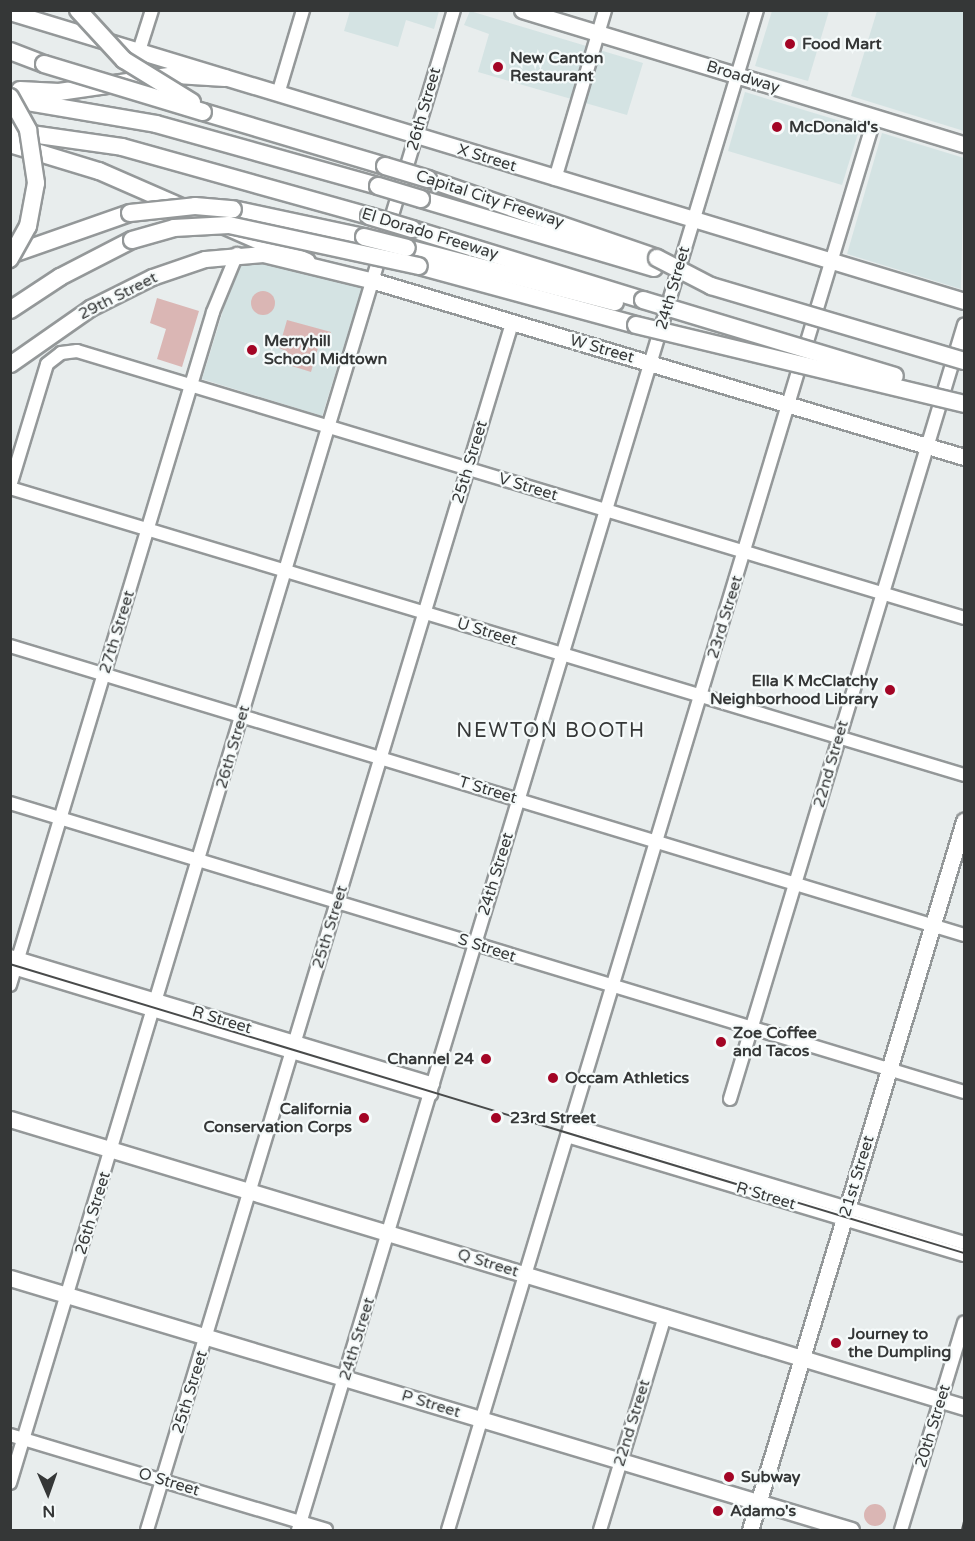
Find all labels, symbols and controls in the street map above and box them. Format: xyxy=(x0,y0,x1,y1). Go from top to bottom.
place label: Food Mart xyxy=(802,34,881,54)
marker: Food Mart xyxy=(783,37,797,51)
place label: New Canton Restaurant xyxy=(510,48,604,86)
street label: Broadway xyxy=(704,57,782,97)
marker: New Canton Restaurant xyxy=(491,60,505,74)
street label: 26th Street xyxy=(403,65,445,153)
place label: McDonald's xyxy=(789,117,878,137)
marker: McDonald's xyxy=(770,120,784,134)
street label: X Street xyxy=(455,140,519,176)
street label: Capital City Freeway xyxy=(414,166,566,232)
street label: El Dorado Freeway xyxy=(359,204,501,264)
street label: 24th Street xyxy=(652,244,694,332)
street label: 29th Street xyxy=(75,268,161,324)
place label: Merryhill School Midtown xyxy=(264,331,387,369)
street label: W Street xyxy=(568,331,636,367)
marker: Merryhill School Midtown xyxy=(245,343,259,357)
street label: 25th Street xyxy=(448,418,492,506)
street label: V Street xyxy=(496,469,560,505)
street label: 23rd Street xyxy=(703,573,747,661)
street label: 27th Street xyxy=(95,588,139,676)
street label: U Street xyxy=(455,614,519,650)
place label: Ella K McClatchy Neighborhood Library xyxy=(710,671,878,709)
marker: Ella K McClatchy Neighborhood Library xyxy=(883,683,897,697)
street label: 26th Street xyxy=(212,703,254,791)
street label: 22nd Street xyxy=(809,718,853,810)
district label: NEWTON BOOTH xyxy=(456,719,646,743)
street label: T Street xyxy=(457,772,519,808)
street label: 24th Street xyxy=(474,830,518,918)
street label: 25th Street xyxy=(308,883,352,971)
street label: S Street xyxy=(456,930,518,966)
street label: R Street xyxy=(190,1002,254,1038)
place label: Zoe Coffee and Tacos xyxy=(733,1023,817,1061)
marker: Zoe Coffee and Tacos xyxy=(714,1035,728,1049)
place label: Channel 24 xyxy=(387,1049,474,1069)
marker: Channel 24 xyxy=(479,1052,493,1066)
place label: Occam Athletics xyxy=(565,1068,689,1088)
marker: Occam Athletics xyxy=(546,1071,560,1085)
place label: California Conservation Corps xyxy=(203,1099,352,1137)
place label: 23rd Street xyxy=(510,1108,596,1128)
marker: 23rd Street xyxy=(487,1109,505,1127)
marker: California Conservation Corps xyxy=(357,1111,371,1125)
street label: 21st Street xyxy=(836,1133,878,1219)
street label: 26th Street xyxy=(71,1169,115,1257)
street label: R Street xyxy=(734,1178,798,1214)
street label: Q Street xyxy=(455,1245,521,1281)
street label: 24th Street xyxy=(335,1295,379,1383)
place label: Journey to the Dumpling xyxy=(848,1324,951,1362)
marker: Journey to the Dumpling xyxy=(829,1336,843,1350)
street label: 25th Street xyxy=(168,1348,212,1436)
street label: 22nd Street xyxy=(610,1377,654,1469)
street label: 20th Street xyxy=(911,1382,955,1470)
street label: P Street xyxy=(399,1386,463,1422)
north arrow xyxy=(18,1463,78,1523)
street label: O Street xyxy=(136,1464,202,1500)
place label: Subway xyxy=(741,1467,800,1487)
marker: Subway xyxy=(722,1470,736,1484)
text: N xyxy=(42,1501,55,1521)
place label: Adamo's xyxy=(730,1501,796,1521)
marker: Adamo's xyxy=(711,1504,725,1518)

